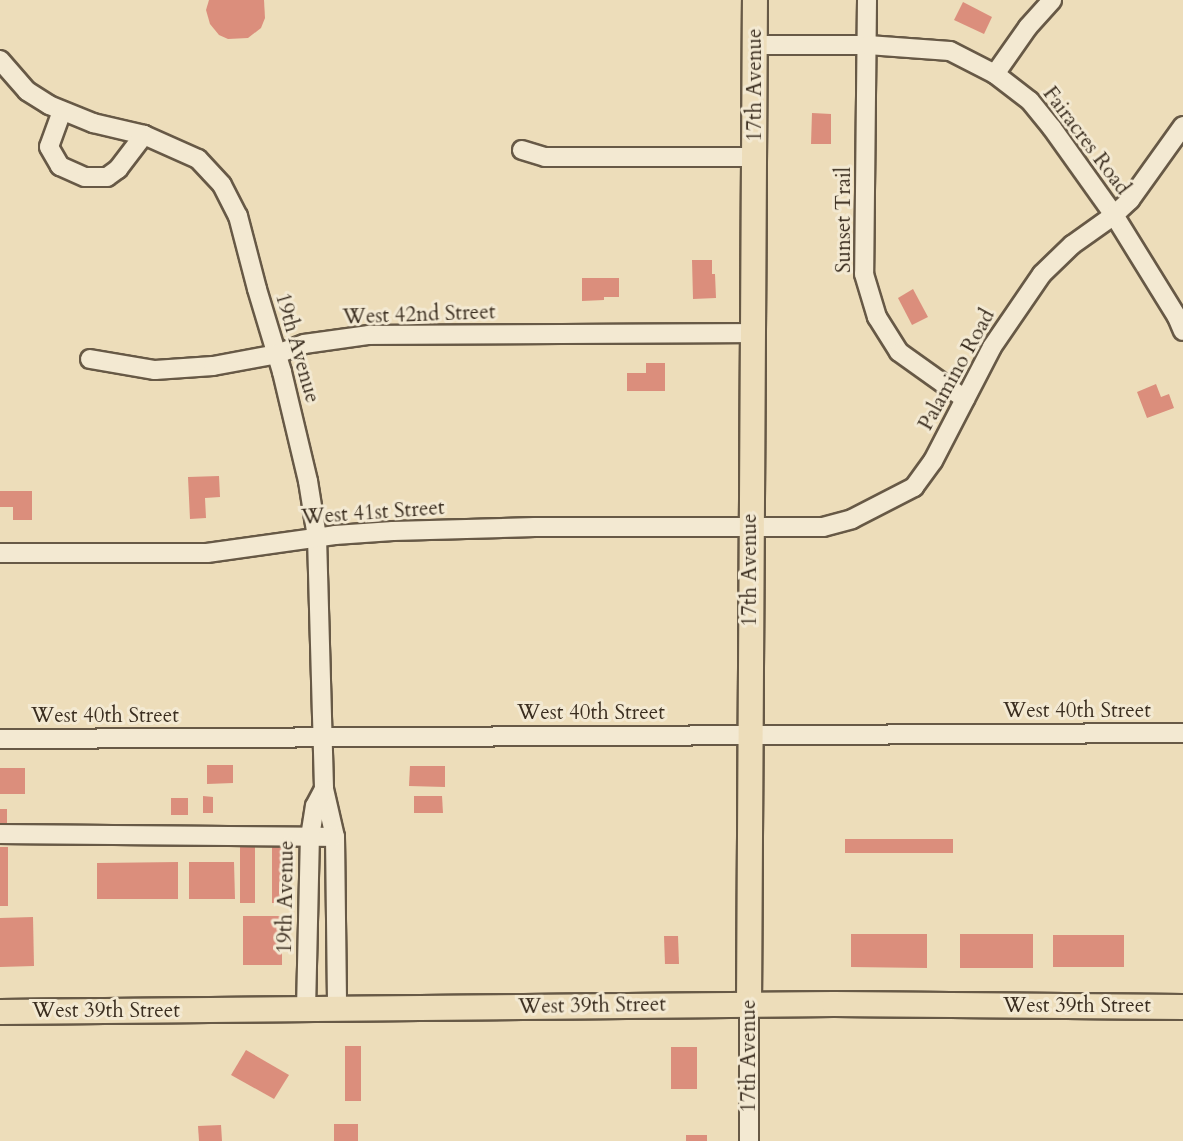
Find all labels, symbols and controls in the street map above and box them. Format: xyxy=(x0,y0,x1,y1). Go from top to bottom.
street label: 17th Avenue xyxy=(742,28,768,142)
street label: Fairacres Road xyxy=(1037,82,1135,200)
street label: Sunset Trail xyxy=(831,167,857,273)
street label: 19th Avenue xyxy=(269,290,325,406)
street label: West 42nd Street xyxy=(342,300,496,330)
street label: Palamino Road xyxy=(913,305,1001,435)
street label: West 41st Street xyxy=(301,495,445,531)
street label: 17th Avenue xyxy=(737,513,763,627)
street label: West 40th Street xyxy=(1003,698,1151,724)
street label: West 40th Street xyxy=(517,700,665,726)
street label: West 40th Street xyxy=(31,703,179,729)
street label: 19th Avenue xyxy=(272,840,300,954)
street label: West 39th Street xyxy=(518,992,666,1020)
street label: West 39th Street xyxy=(1003,993,1151,1019)
street label: West 39th Street xyxy=(32,998,180,1024)
street label: 17th Avenue xyxy=(736,999,762,1113)

